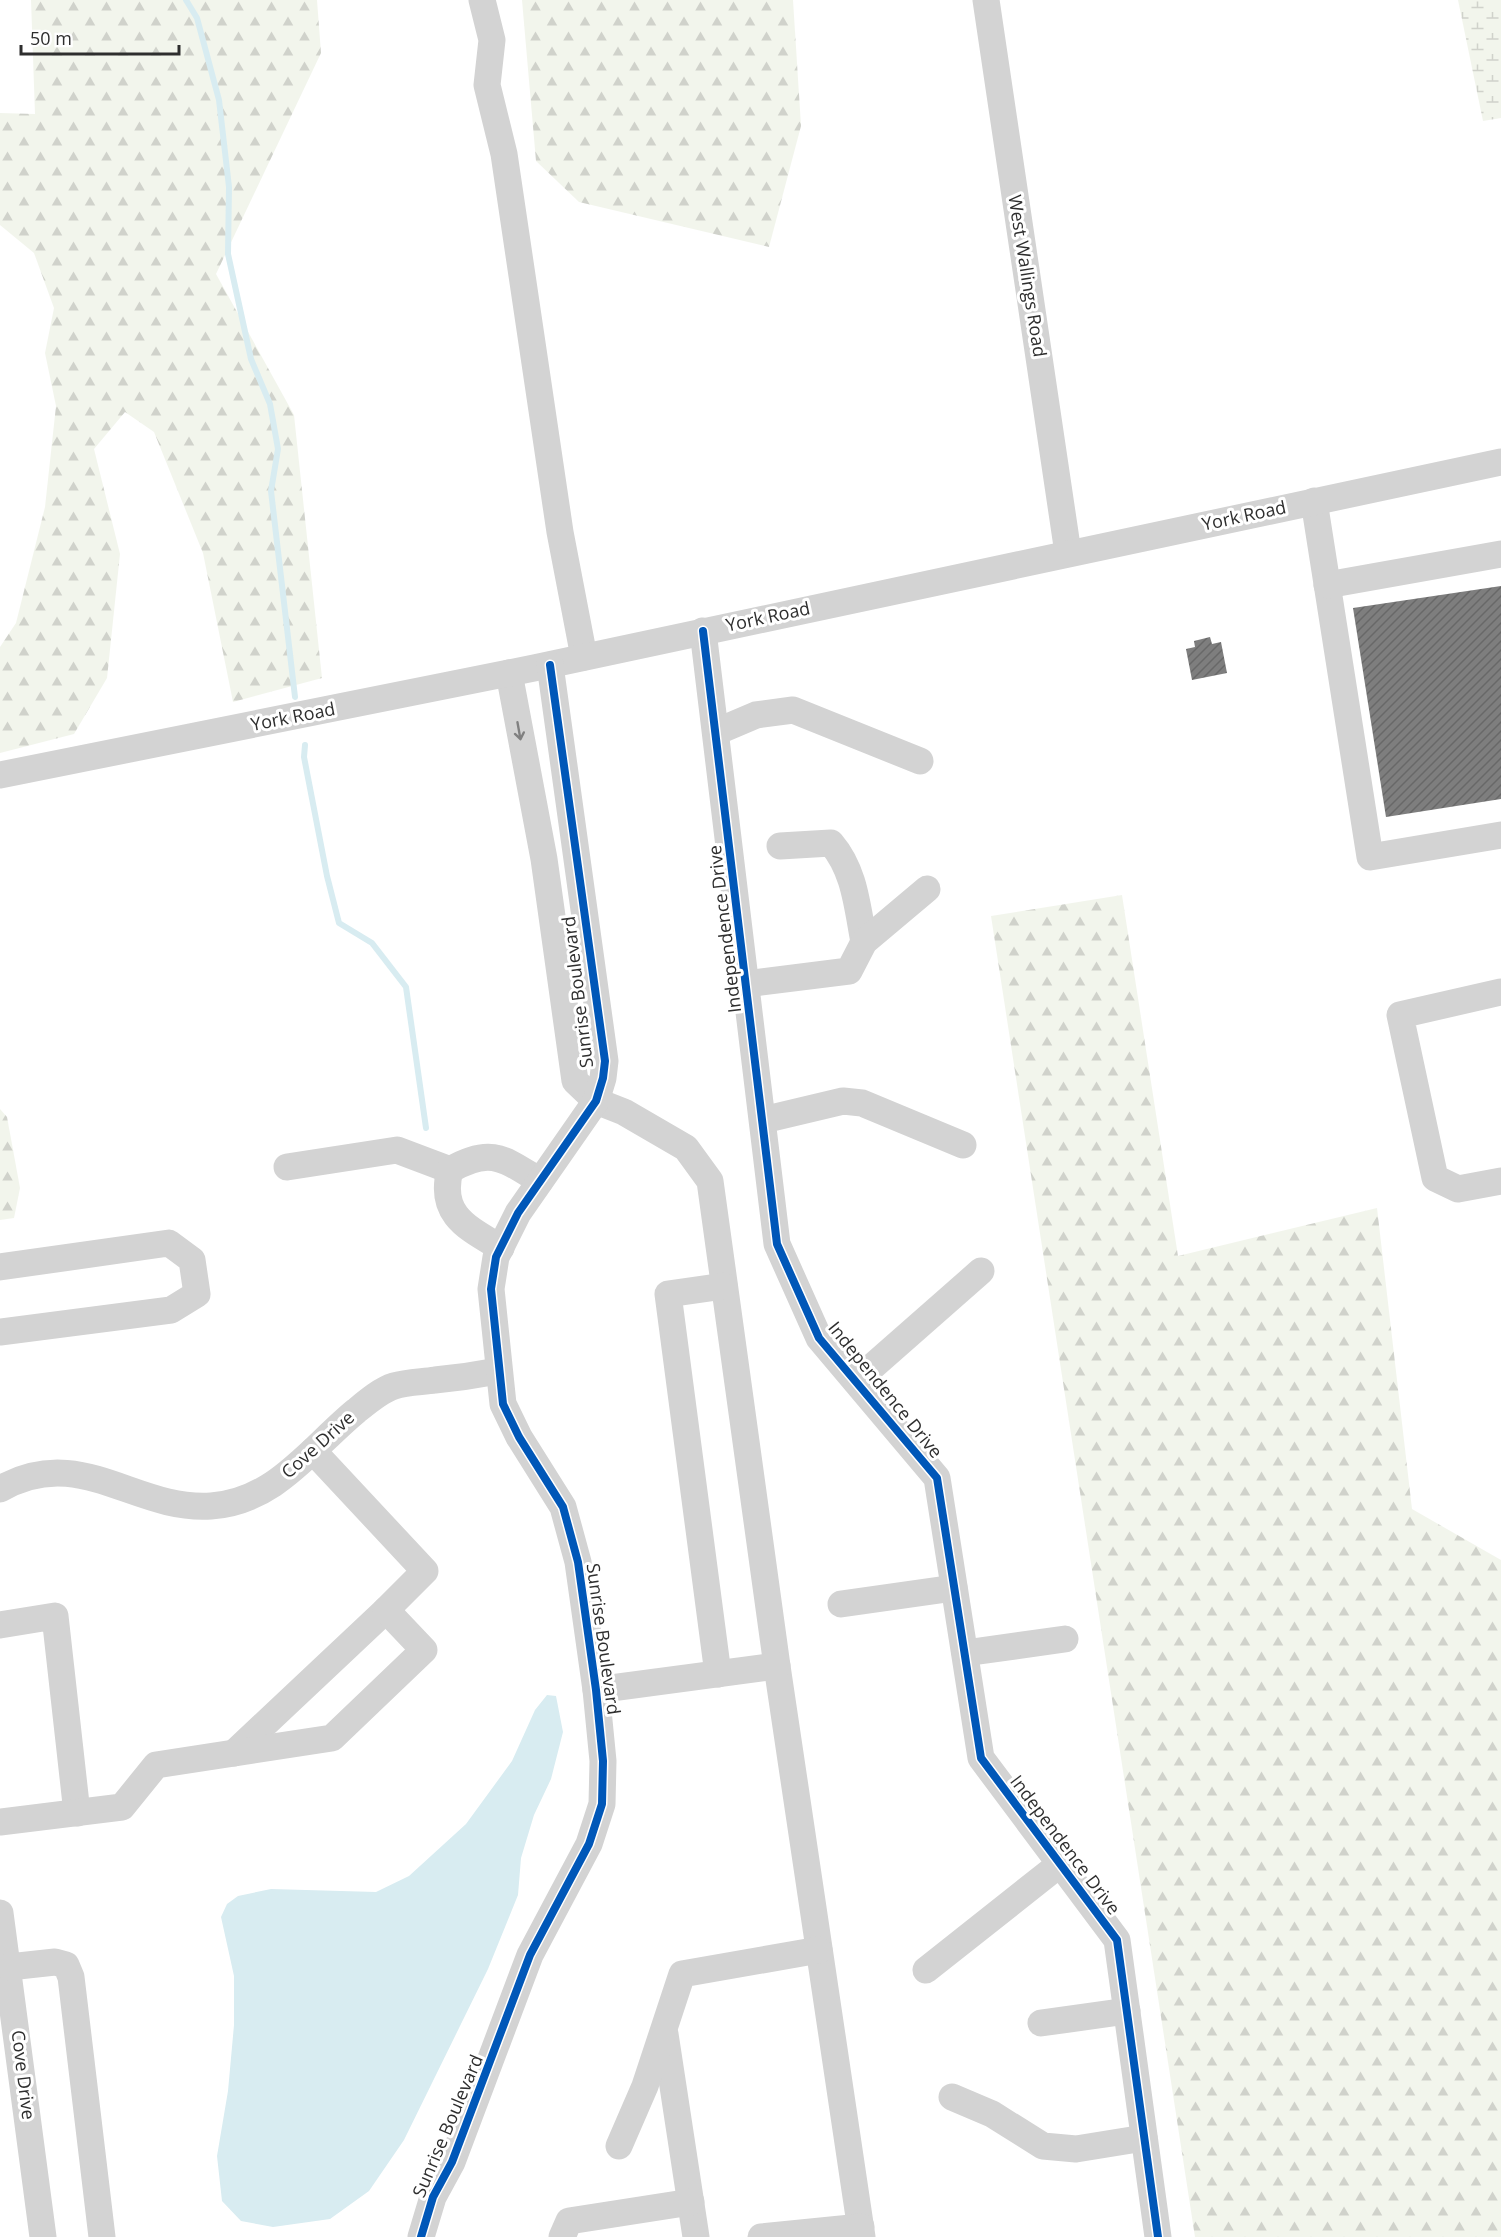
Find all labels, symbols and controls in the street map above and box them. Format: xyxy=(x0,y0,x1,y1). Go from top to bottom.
scale bar xyxy=(21,18,178,56)
text: 50 m xyxy=(30,26,72,50)
street label: West Wallings Road xyxy=(1003,193,1053,359)
street label: York Road xyxy=(1200,494,1288,536)
street label: York Road xyxy=(724,595,812,637)
street label: York Road xyxy=(249,696,337,736)
one-way arrow xyxy=(513,721,524,740)
street label: Independence Drive xyxy=(702,844,746,1014)
street label: Sunrise Boulevard xyxy=(556,915,598,1069)
street label: Independence Drive xyxy=(823,1316,948,1463)
street label: Cove Drive xyxy=(276,1405,359,1483)
street label: Sunrise Boulevard xyxy=(581,1562,627,1716)
street label: Independence Drive xyxy=(1005,1770,1126,1919)
street label: Cove Drive xyxy=(7,2029,41,2121)
street label: Sunrise Boulevard xyxy=(406,2051,488,2201)

